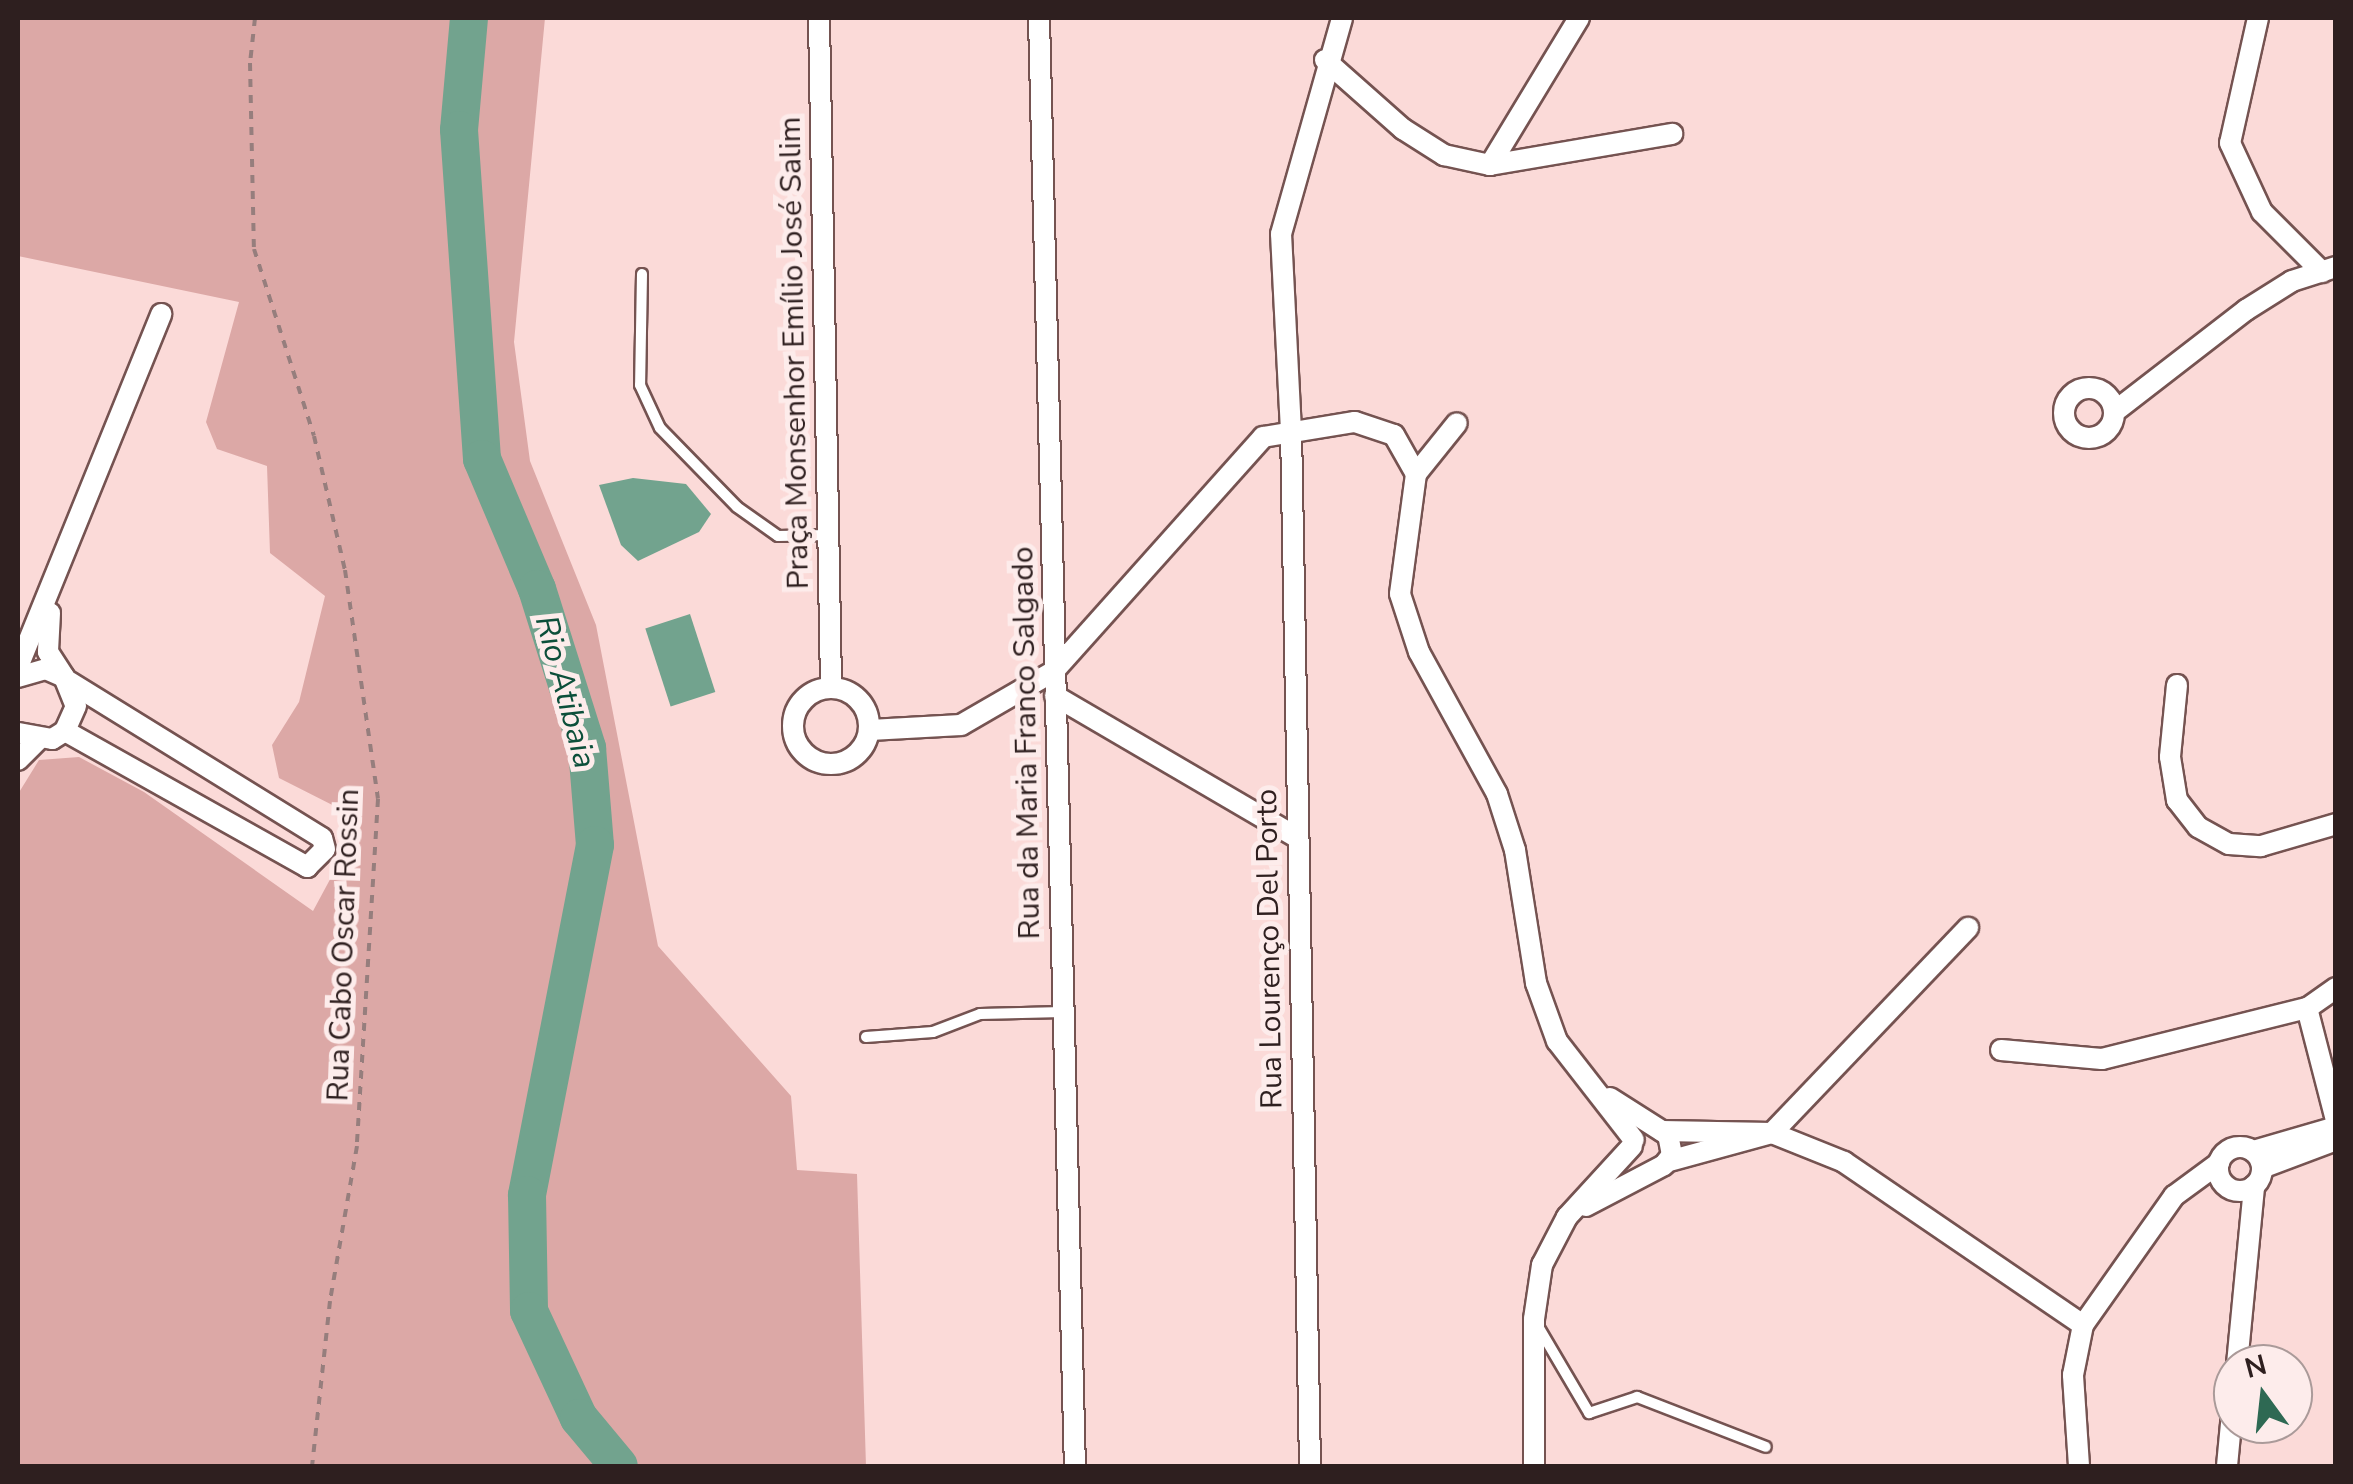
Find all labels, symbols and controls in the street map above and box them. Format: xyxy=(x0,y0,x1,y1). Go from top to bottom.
street label: Praça Monsenhor Emílio José Salim xyxy=(773,116,817,590)
street label: Rua da Maria Franco Salgado xyxy=(1006,546,1048,940)
water label: Rio Atibaia xyxy=(526,611,604,773)
street label: Rua Cabo Oscar Rossin xyxy=(321,788,367,1102)
street label: Rua Lourenço Del Porto xyxy=(1249,789,1291,1109)
north arrow xyxy=(2213,1344,2313,1444)
text: N xyxy=(2241,1346,2271,1388)

